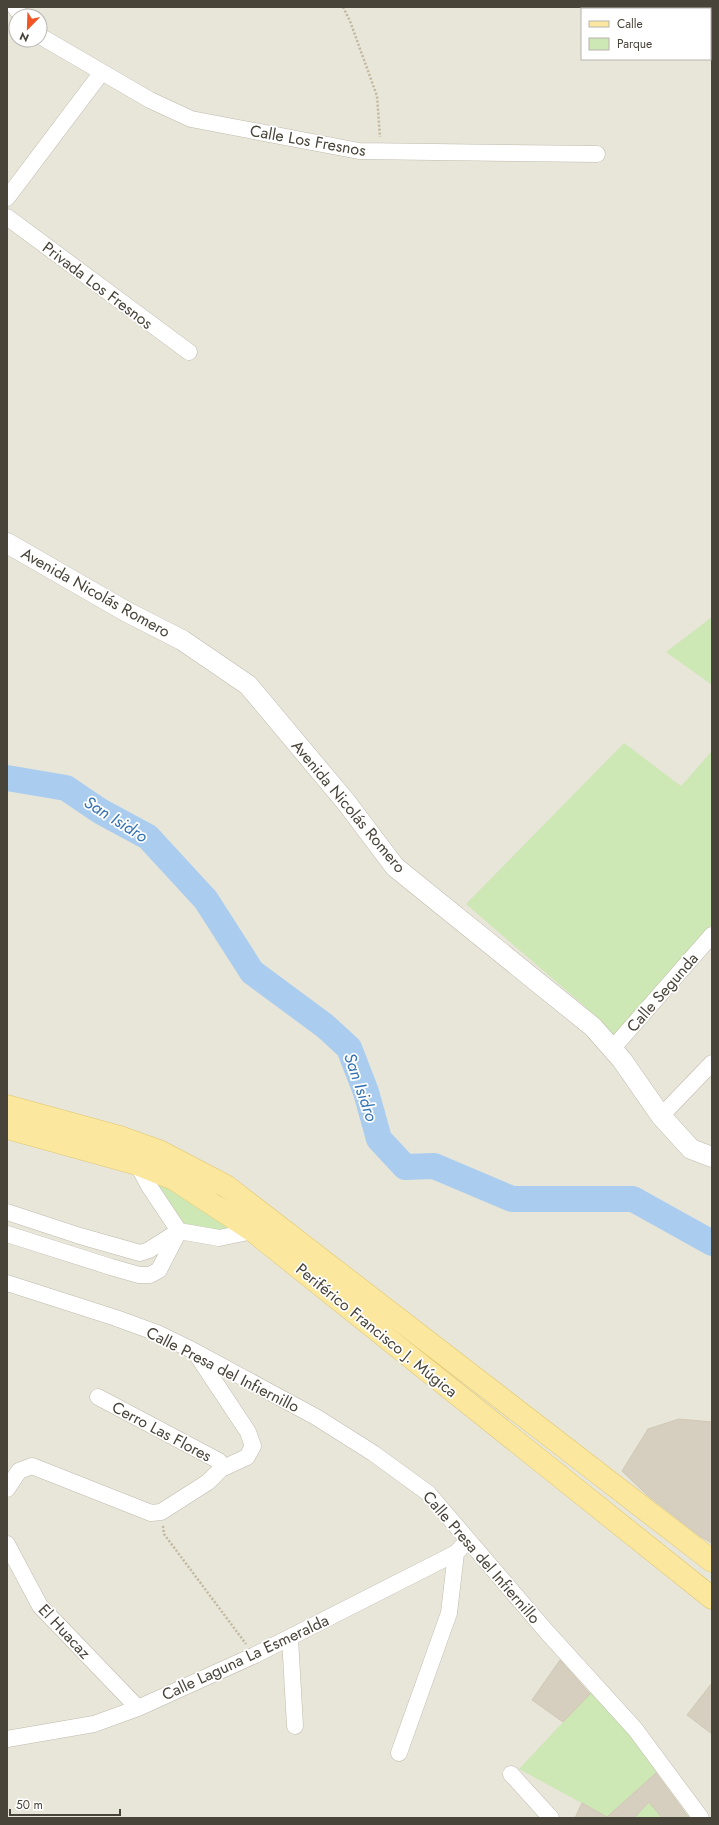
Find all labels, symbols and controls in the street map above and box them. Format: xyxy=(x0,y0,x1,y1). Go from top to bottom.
north arrow xyxy=(8,8,48,48)
legend xyxy=(581,8,711,60)
text: Calle xyxy=(617,15,643,33)
text: N xyxy=(17,28,31,46)
text: Parque xyxy=(617,35,652,53)
street label: Calle Los Fresnos xyxy=(248,119,368,162)
street label: Privada Los Fresnos xyxy=(38,236,158,335)
street label: Avenida Nicolás Romero xyxy=(17,542,175,643)
street label: Avenida Nicolás Romero xyxy=(286,735,411,878)
water label: San Isidro xyxy=(80,790,152,848)
street label: Calle Segunda xyxy=(621,947,703,1037)
water label: San Isidro xyxy=(338,1050,384,1124)
street label: Periférico Francisco J. Múgica xyxy=(291,1258,462,1403)
street label: Calle Presa del Infiernillo xyxy=(142,1321,304,1418)
street label: Cerro Las Flores xyxy=(108,1395,216,1467)
street label: Calle Presa del Infiernillo xyxy=(417,1486,546,1629)
street label: El Huacaz xyxy=(33,1599,97,1664)
street label: Calle Laguna La Esmeralda xyxy=(158,1609,332,1706)
scale bar xyxy=(10,1791,120,1817)
text: 50 m xyxy=(16,1796,43,1814)

